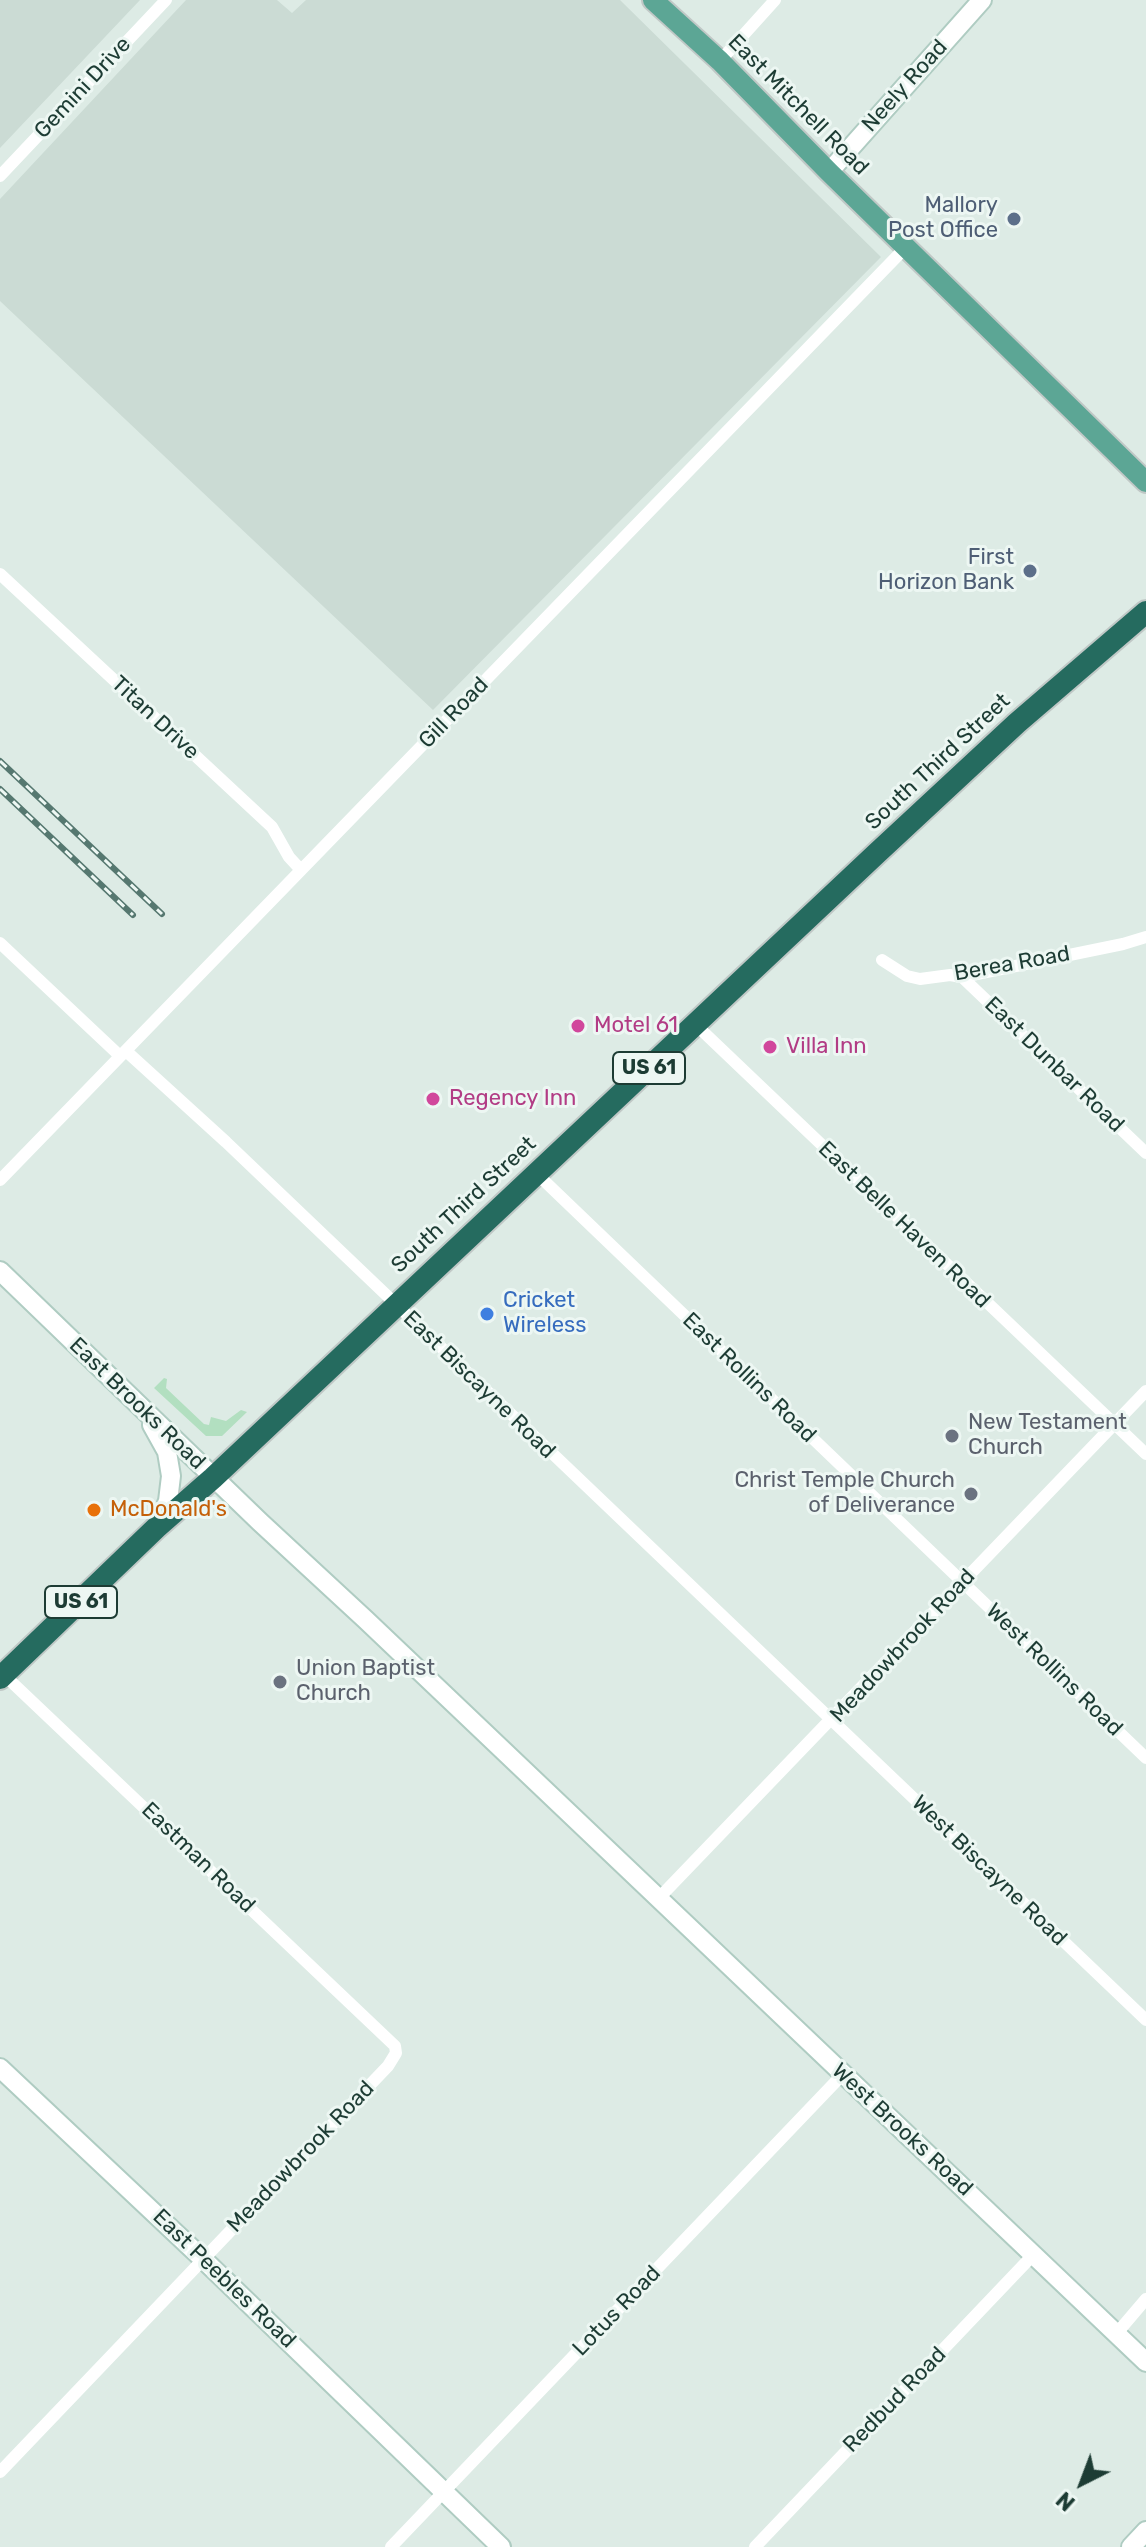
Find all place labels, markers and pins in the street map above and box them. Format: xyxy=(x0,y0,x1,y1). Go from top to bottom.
place label: Mallory Post Office xyxy=(888,193,998,244)
marker: Mallory Post Office xyxy=(1005,210,1023,228)
place label: First Horizon Bank xyxy=(878,545,1014,596)
marker: First Horizon Bank xyxy=(1021,562,1039,580)
place label: Motel 61 xyxy=(594,1013,678,1039)
marker: Motel 61 xyxy=(569,1017,587,1035)
place label: Villa Inn xyxy=(786,1034,867,1060)
marker: Villa Inn xyxy=(761,1038,779,1056)
place label: Regency Inn xyxy=(449,1086,576,1112)
marker: Regency Inn xyxy=(424,1090,442,1108)
place label: Cricket Wireless xyxy=(503,1288,587,1340)
marker: Cricket Wireless xyxy=(478,1305,496,1323)
place label: New Testament Church xyxy=(968,1410,1127,1462)
marker: New Testament Church xyxy=(943,1427,961,1445)
place label: Christ Temple Church of Deliverance xyxy=(734,1468,955,1520)
marker: Christ Temple Church of Deliverance xyxy=(962,1485,980,1503)
place label: McDonald's xyxy=(110,1497,227,1523)
marker: McDonald's xyxy=(85,1501,103,1519)
place label: Union Baptist Church xyxy=(296,1656,435,1708)
marker: Union Baptist Church xyxy=(271,1673,289,1691)

